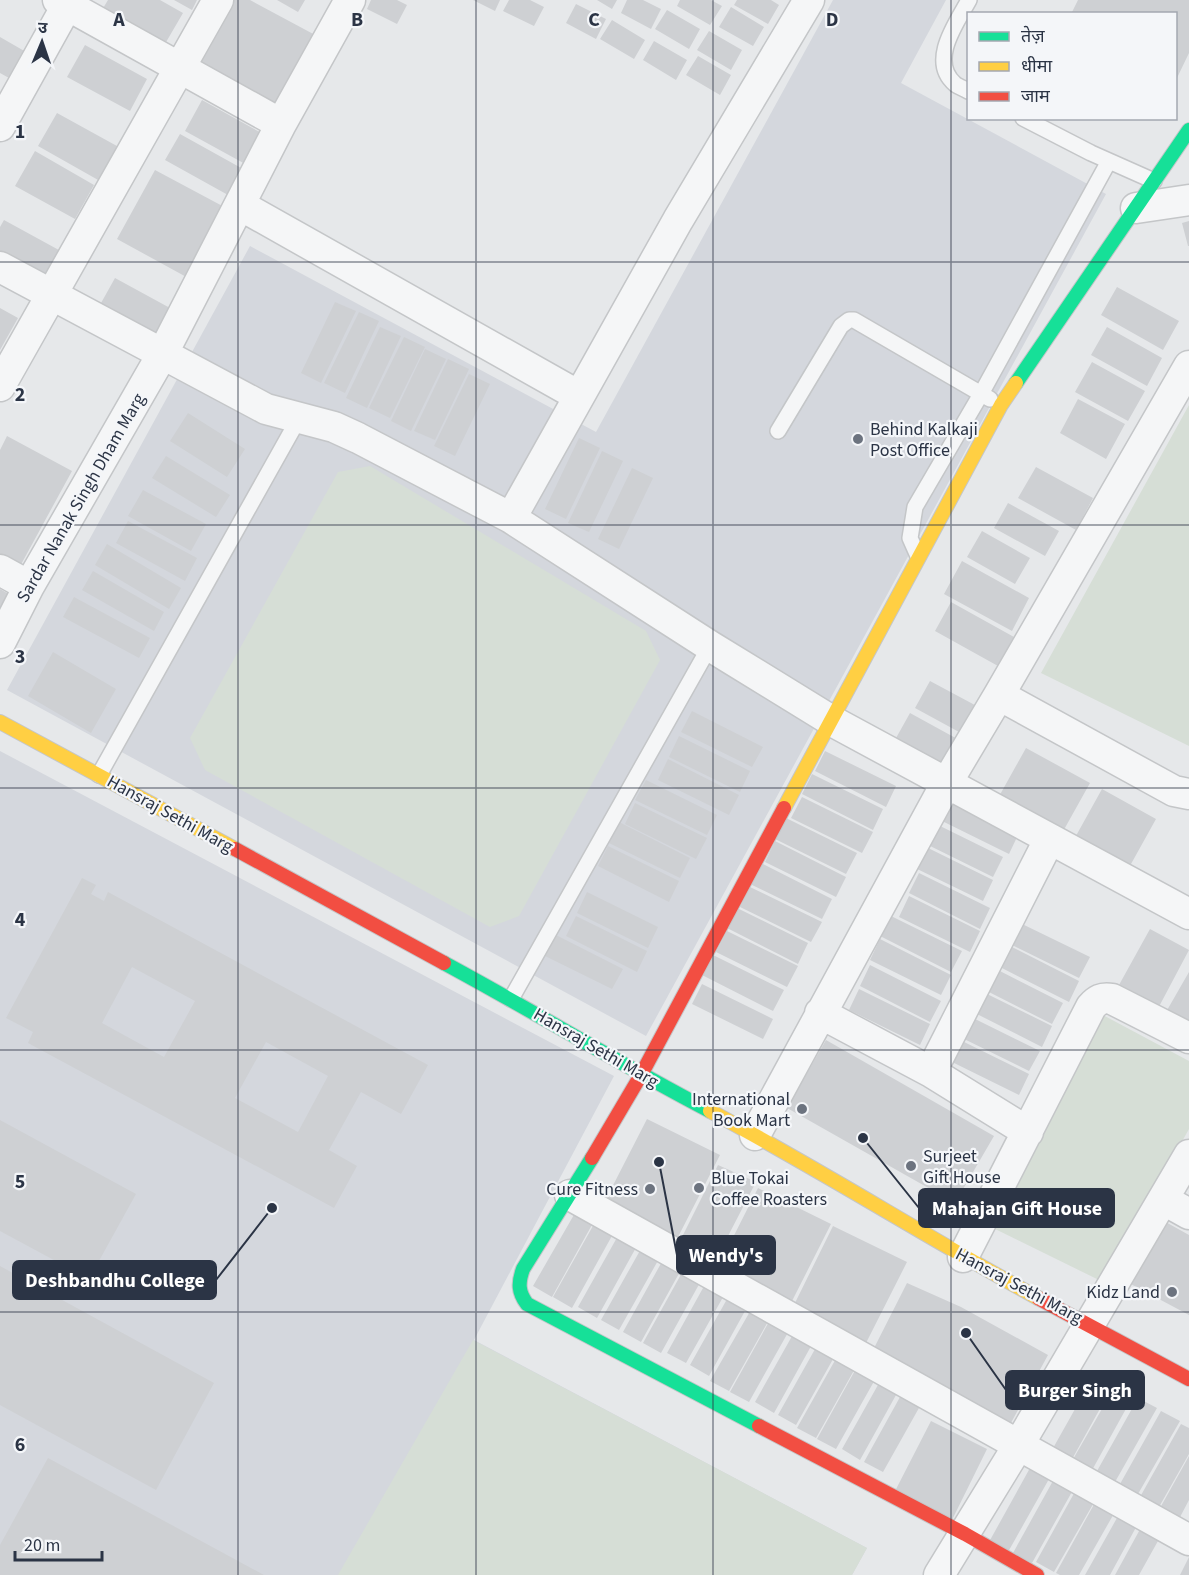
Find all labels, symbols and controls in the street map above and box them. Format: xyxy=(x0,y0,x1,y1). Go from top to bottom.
text: A xyxy=(112,6,125,34)
text: B xyxy=(351,6,363,34)
text: C xyxy=(588,6,600,34)
text: D xyxy=(826,6,838,34)
north arrow xyxy=(12,12,72,72)
legend xyxy=(967,12,1177,120)
text: उ xyxy=(37,17,48,39)
text: तेज़ xyxy=(1021,24,1045,49)
text: धीमा xyxy=(1021,54,1052,79)
text: जाम xyxy=(1021,84,1051,109)
text: 1 xyxy=(15,118,25,146)
text: 2 xyxy=(15,381,25,409)
street label: Sardar Nanak Singh Dham Marg xyxy=(11,389,151,607)
place label: Behind Kalkaji Post Office xyxy=(870,417,978,463)
marker: Behind Kalkaji Post Office xyxy=(851,432,865,446)
text: 3 xyxy=(15,643,25,671)
street label: Hansraj Sethi Marg xyxy=(102,769,238,859)
text: 4 xyxy=(15,906,26,934)
street label: Hansraj Sethi Marg xyxy=(529,1002,663,1094)
place label: International Book Mart xyxy=(692,1087,790,1133)
marker: International Book Mart xyxy=(795,1102,809,1116)
place label: Surjeet Gift House xyxy=(923,1144,1001,1190)
marker: Surjeet Gift House xyxy=(904,1159,918,1173)
place label: Blue Tokai Coffee Roasters xyxy=(711,1166,827,1212)
text: 5 xyxy=(15,1168,25,1196)
place label: Cure Fitness xyxy=(546,1177,638,1202)
marker: Blue Tokai Coffee Roasters xyxy=(692,1181,706,1195)
marker: Cure Fitness xyxy=(643,1182,657,1196)
callout: Mahajan Gift House xyxy=(919,1189,1114,1227)
text: Mahajan Gift House xyxy=(932,1195,1102,1223)
callout: Wendy's xyxy=(677,1236,775,1274)
text: Wendy's xyxy=(689,1242,763,1270)
street label: Hansraj Sethi Marg xyxy=(951,1242,1087,1330)
callout: Deshbandhu College xyxy=(13,1261,216,1299)
text: Deshbandhu College xyxy=(25,1267,205,1295)
place label: Kidz Land xyxy=(1086,1280,1160,1305)
marker: Kidz Land xyxy=(1165,1285,1179,1299)
callout: Burger Singh xyxy=(1006,1371,1144,1409)
text: Burger Singh xyxy=(1018,1377,1132,1405)
text: 6 xyxy=(15,1431,25,1459)
scale bar xyxy=(15,1524,102,1562)
text: 20 m xyxy=(24,1533,60,1558)

